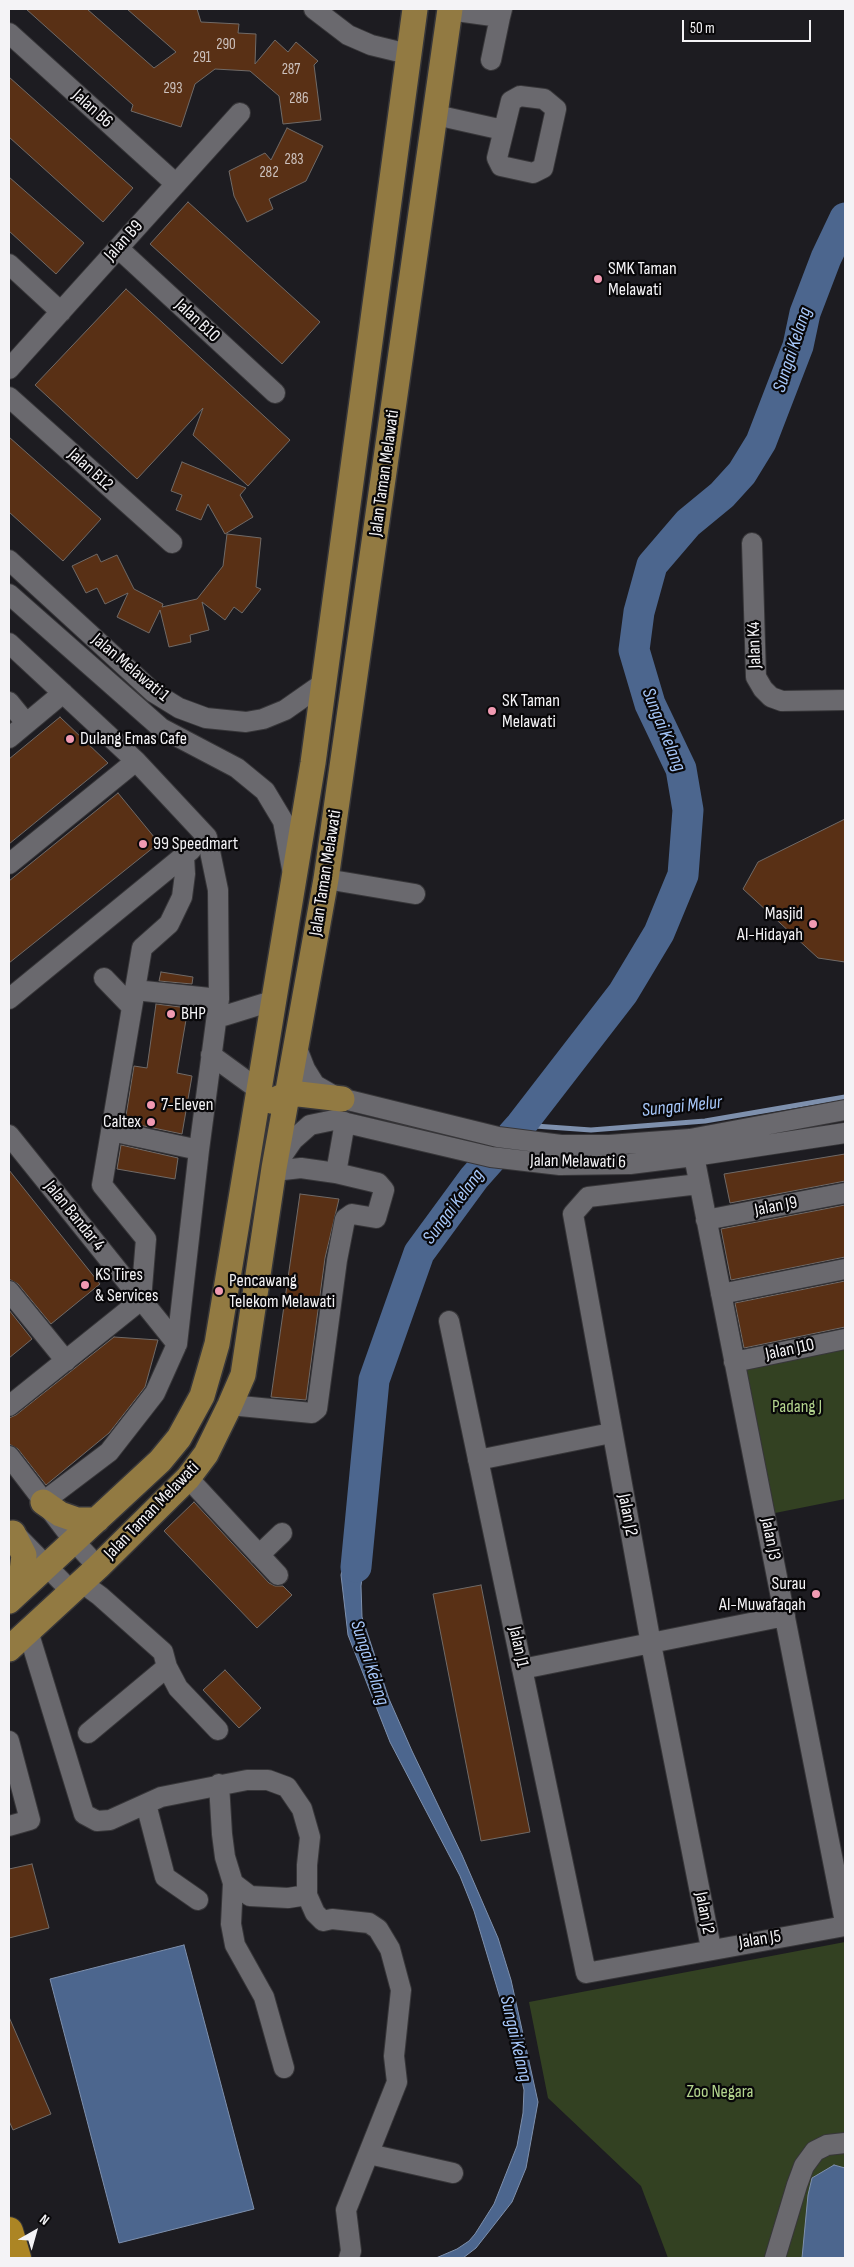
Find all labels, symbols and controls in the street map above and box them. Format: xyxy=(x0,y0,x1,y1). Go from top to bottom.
scale bar xyxy=(684,10,813,42)
text: 50 m xyxy=(690,19,715,38)
house number: 290 xyxy=(216,36,236,54)
house number: 291 xyxy=(193,49,211,67)
house number: 287 xyxy=(282,61,300,79)
house number: 293 xyxy=(163,80,183,98)
street label: Jalan B6 xyxy=(67,85,117,133)
house number: 286 xyxy=(289,90,309,108)
house number: 283 xyxy=(284,151,304,169)
house number: 282 xyxy=(259,164,279,182)
street label: Jalan B9 xyxy=(100,216,148,266)
place label: SMK Taman Melawati xyxy=(608,258,677,300)
marker: SMK Taman Melawati xyxy=(592,273,604,285)
street label: Jalan B10 xyxy=(170,295,224,347)
water label: Sungai Kelang xyxy=(769,305,817,395)
street label: Jalan Taman Melawati xyxy=(365,408,405,538)
street label: Jalan B12 xyxy=(63,444,117,496)
street label: Jalan K4 xyxy=(743,621,767,669)
street label: Jalan Melawati 1 xyxy=(87,629,173,707)
water label: Sungai Kelang xyxy=(636,685,690,775)
place label: SK Taman Melawati xyxy=(502,690,560,732)
marker: SK Taman Melawati xyxy=(486,705,498,717)
place label: Dulang Emas Cafe xyxy=(80,728,187,750)
marker: Dulang Emas Cafe xyxy=(64,733,76,745)
street label: Jalan Taman Melawati xyxy=(305,808,347,938)
place label: 99 Speedmart xyxy=(153,833,238,855)
marker: 99 Speedmart xyxy=(137,838,149,850)
place label: Masjid Al-Hidayah xyxy=(737,903,803,946)
marker: Masjid Al-Hidayah xyxy=(807,918,819,930)
place label: BHP xyxy=(181,1003,206,1025)
marker: BHP xyxy=(165,1008,177,1020)
water label: Sungai Melur xyxy=(641,1091,723,1123)
place label: 7-Eleven xyxy=(161,1094,214,1116)
marker: 7-Eleven xyxy=(145,1099,157,1111)
place label: Caltex xyxy=(103,1111,141,1133)
marker: Caltex xyxy=(145,1116,157,1128)
street label: Jalan Melawati 6 xyxy=(530,1150,626,1174)
water label: Sungai Kelang xyxy=(418,1165,490,1249)
street label: Jalan Bandar 4 xyxy=(39,1177,109,1255)
street label: Jalan J9 xyxy=(753,1192,799,1222)
place label: KS Tires & Services xyxy=(95,1264,158,1306)
place label: Pencawang Telekom Melawati xyxy=(229,1270,335,1312)
marker: KS Tires & Services xyxy=(79,1279,91,1291)
marker: Pencawang Telekom Melawati xyxy=(213,1285,225,1297)
street label: Jalan J10 xyxy=(764,1334,816,1366)
park label: Padang J xyxy=(772,1396,822,1418)
street label: Jalan Taman Melawati xyxy=(100,1458,204,1564)
street label: Jalan J2 xyxy=(612,1492,642,1538)
street label: Jalan J3 xyxy=(755,1516,785,1562)
place label: Surau Al-Muwafaqah xyxy=(719,1573,806,1616)
marker: Surau Al-Muwafaqah xyxy=(810,1588,822,1600)
water label: Sungai Kelang xyxy=(345,1618,393,1708)
street label: Jalan J1 xyxy=(503,1624,533,1670)
street label: Jalan J2 xyxy=(689,1890,719,1936)
street label: Jalan J5 xyxy=(737,1926,783,1954)
water label: Sungai Kelang xyxy=(494,1994,536,2084)
park label: Zoo Negara xyxy=(687,2081,753,2103)
north arrow xyxy=(10,2207,60,2257)
text: N xyxy=(36,2211,53,2229)

